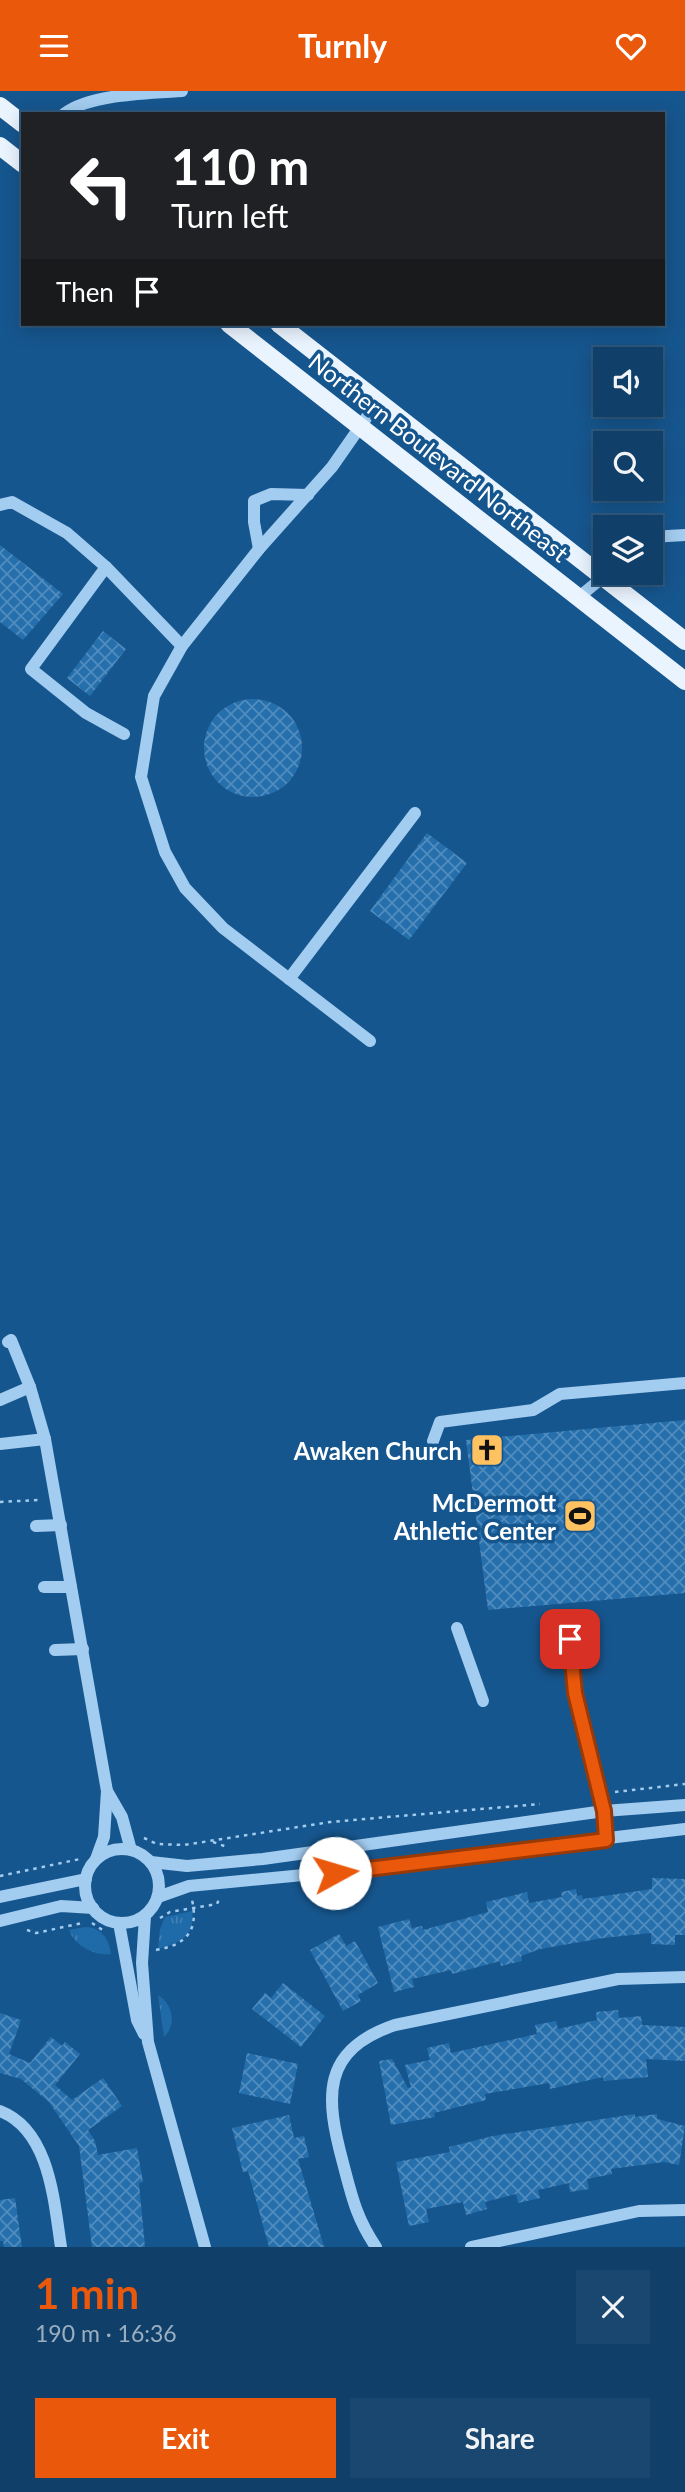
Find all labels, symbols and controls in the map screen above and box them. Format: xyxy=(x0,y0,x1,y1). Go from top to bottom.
text: Turnly xyxy=(298,26,387,65)
icon: menu xyxy=(35,27,73,65)
icon: heart xyxy=(612,27,650,65)
text: 110 m xyxy=(171,137,309,195)
icon: left xyxy=(56,140,147,231)
text: Turn left xyxy=(171,196,288,235)
icon: arrive xyxy=(128,273,166,311)
text: Then xyxy=(56,276,114,308)
street label: Northern Boulevard Northeast xyxy=(303,347,575,568)
map controls xyxy=(593,347,663,585)
button: sound xyxy=(593,347,663,417)
button: search xyxy=(593,431,663,501)
button: layers xyxy=(593,515,663,585)
church icon: Awaken Church xyxy=(468,1431,506,1469)
place label: Awaken Church xyxy=(293,1436,462,1465)
place label: McDermott Athletic Center xyxy=(393,1488,556,1545)
sports icon: McDermott Athletic Center xyxy=(561,1497,599,1535)
pin xyxy=(540,1609,600,1669)
icon: arrive xyxy=(551,1620,589,1658)
position arrow xyxy=(298,1836,372,1910)
text: 1 min xyxy=(35,2268,139,2318)
button: close xyxy=(576,2270,650,2344)
text: 190 m · 16:36 xyxy=(35,2319,177,2347)
button: Exit xyxy=(35,2398,336,2478)
button: Share xyxy=(350,2398,650,2478)

